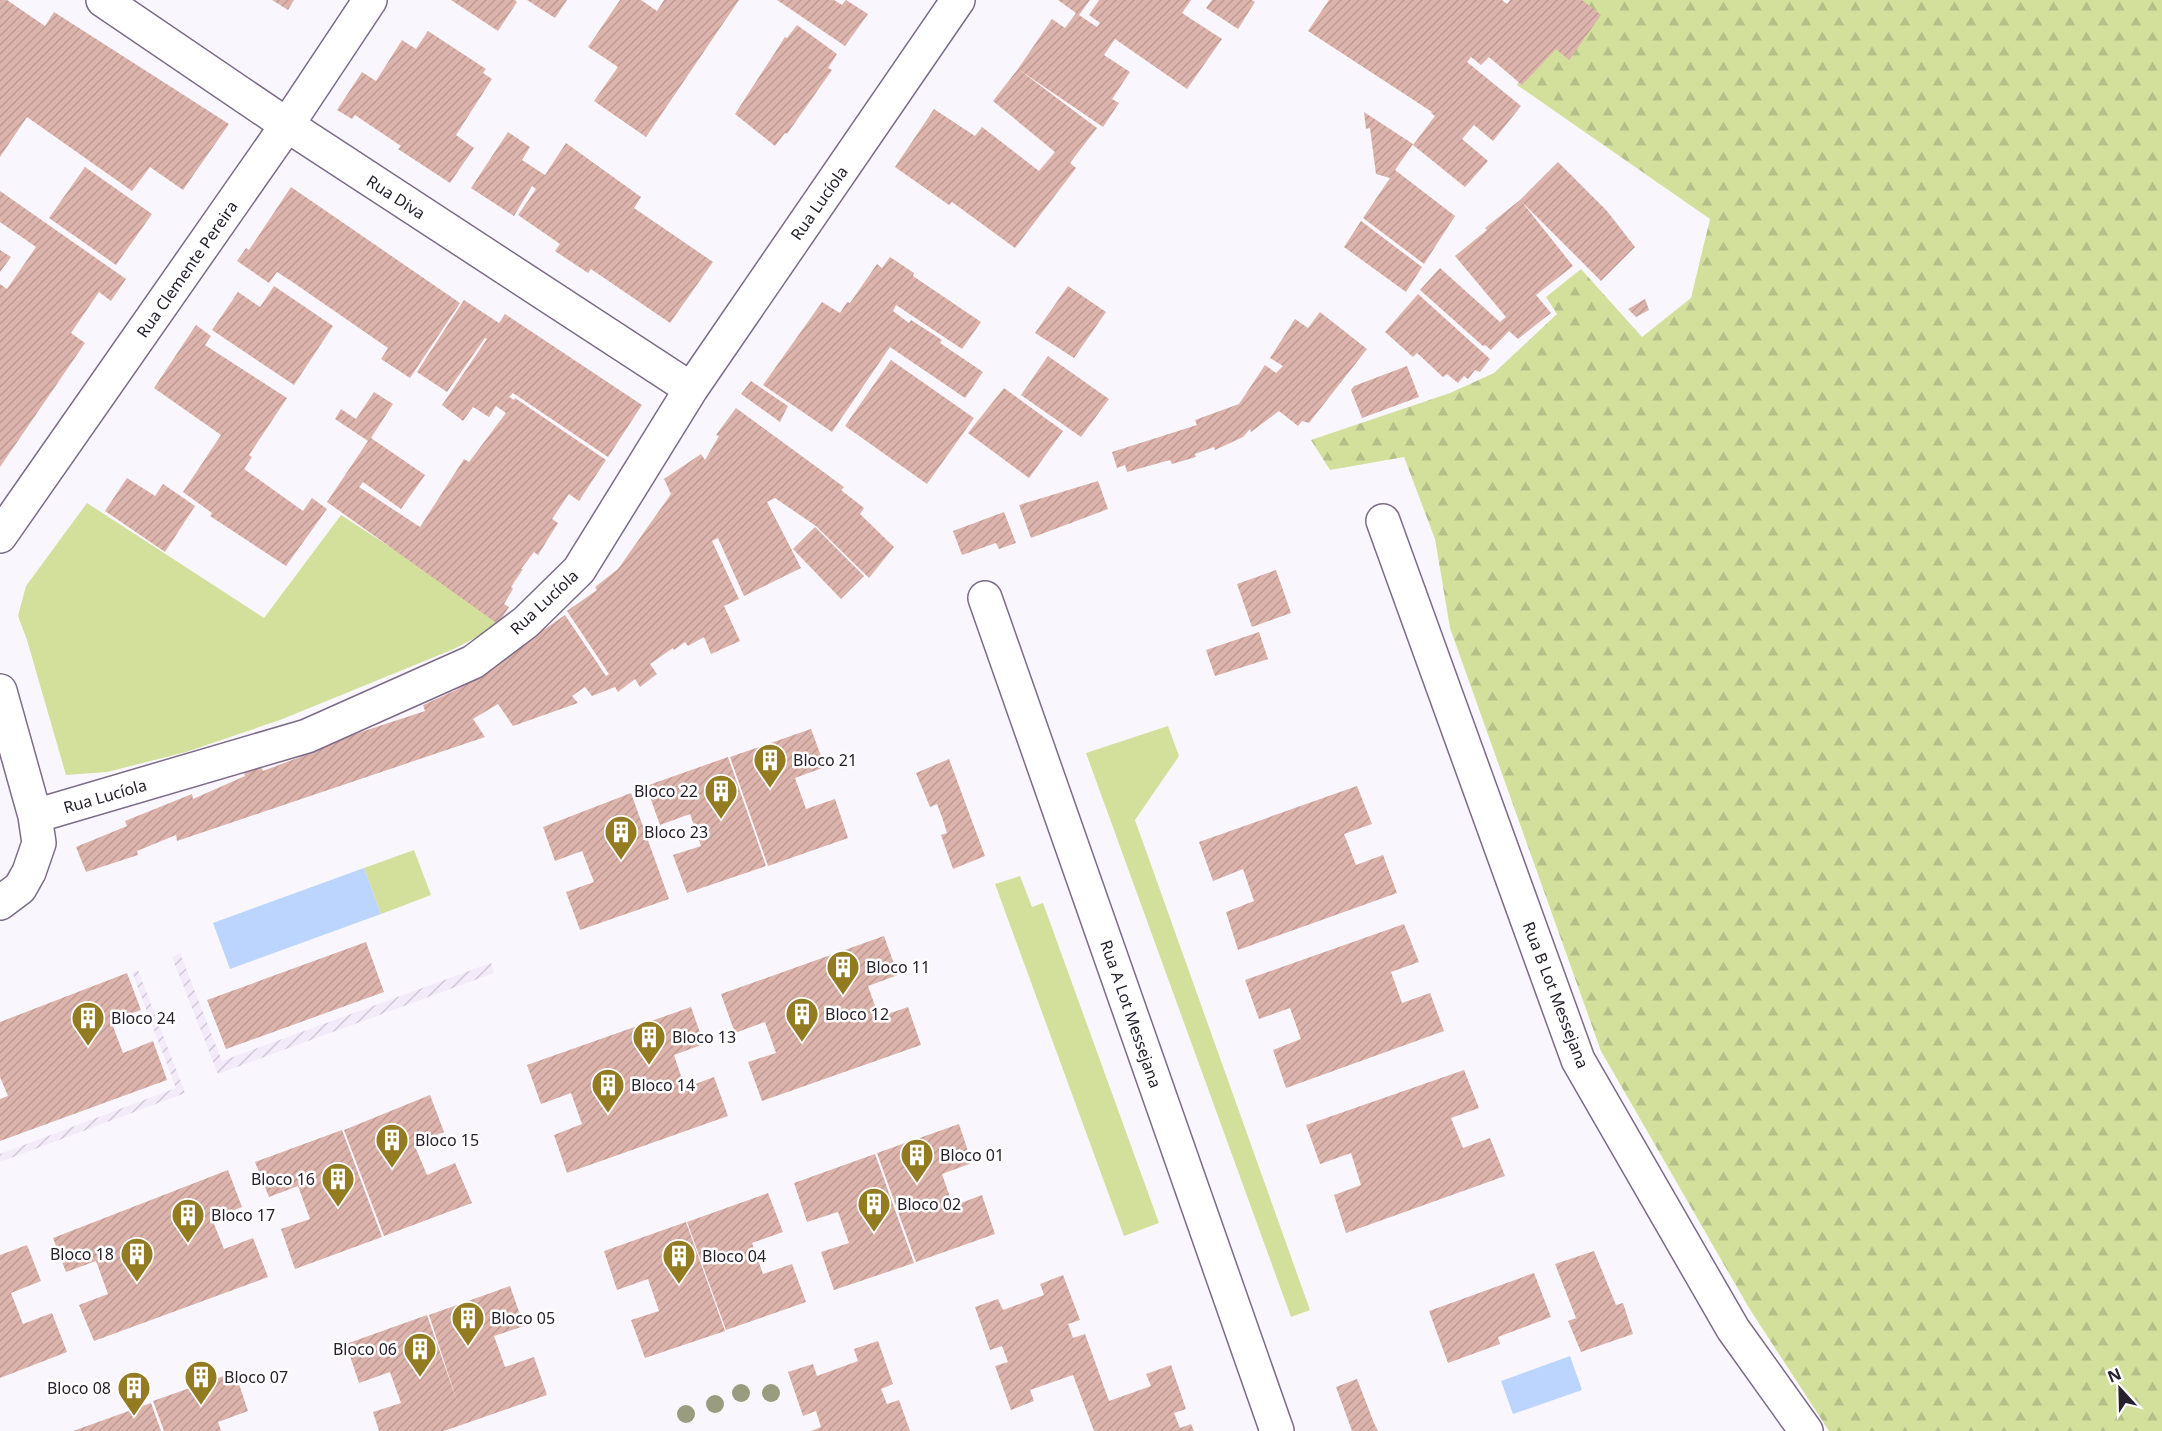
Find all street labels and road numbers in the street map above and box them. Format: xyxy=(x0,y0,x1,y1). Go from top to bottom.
street label: Rua Lucíola xyxy=(785,162,853,244)
street label: Rua Diva xyxy=(362,170,430,224)
street label: Rua Clemente Pereira xyxy=(131,196,243,342)
street label: Rua Lucíola xyxy=(505,565,583,639)
street label: Rua Lucíola xyxy=(61,774,149,818)
street label: Rua B Lot Messejana xyxy=(1518,919,1594,1071)
street label: Rua A Lot Messejana xyxy=(1095,937,1167,1091)

